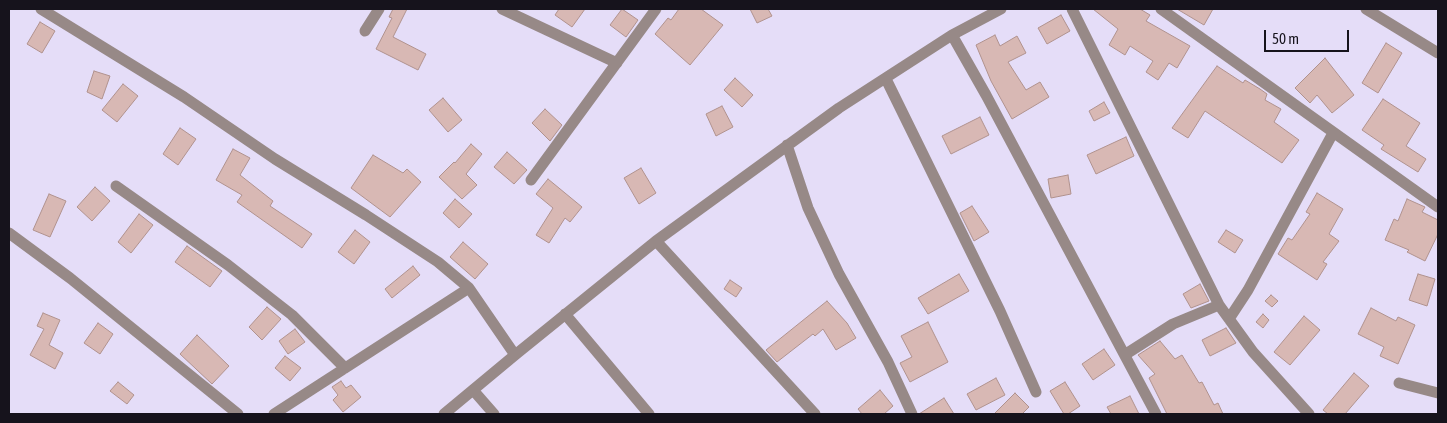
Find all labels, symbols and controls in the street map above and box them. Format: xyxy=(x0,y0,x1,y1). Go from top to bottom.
scale bar xyxy=(1267,20,1352,52)
text: 50 m xyxy=(1272,30,1299,47)

